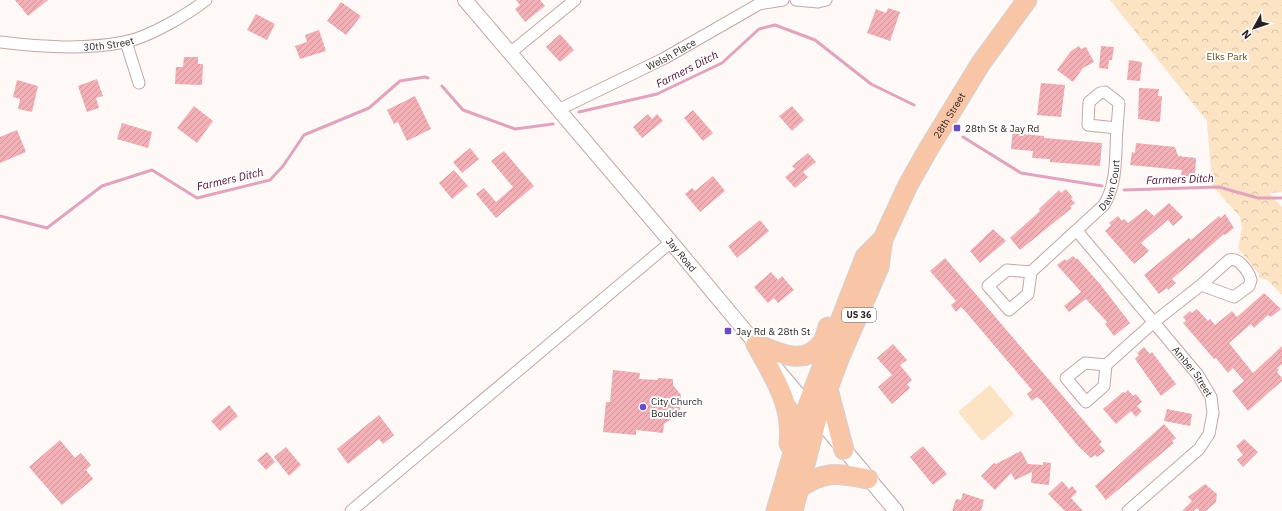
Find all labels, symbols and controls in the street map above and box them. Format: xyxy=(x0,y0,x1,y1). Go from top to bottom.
north arrow xyxy=(1234,8,1274,48)
text: N xyxy=(1238,27,1254,42)
street label: 30th Street xyxy=(83,34,136,54)
street label: Welsh Place xyxy=(644,35,699,73)
water label: Farmers Ditch xyxy=(654,47,720,91)
park label: Elks Park xyxy=(1206,50,1248,63)
street label: 28th Street xyxy=(931,90,969,141)
place label: 28th St & Jay Rd xyxy=(965,122,1039,135)
marker: 28th St & Jay Rd xyxy=(952,123,962,133)
street label: Dawn Court xyxy=(1096,159,1123,214)
water label: Farmers Ditch xyxy=(195,165,265,193)
water label: Farmers Ditch xyxy=(1146,171,1214,187)
street label: Jay Road xyxy=(663,235,699,275)
road number: US 36 xyxy=(842,308,876,322)
place label: Jay Rd & 28th St xyxy=(736,325,811,338)
marker: Jay Rd & 28th St xyxy=(723,326,733,336)
street label: Amber Street xyxy=(1169,344,1216,400)
place label: City Church Boulder xyxy=(651,395,702,420)
marker: City Church Boulder xyxy=(638,402,648,412)

